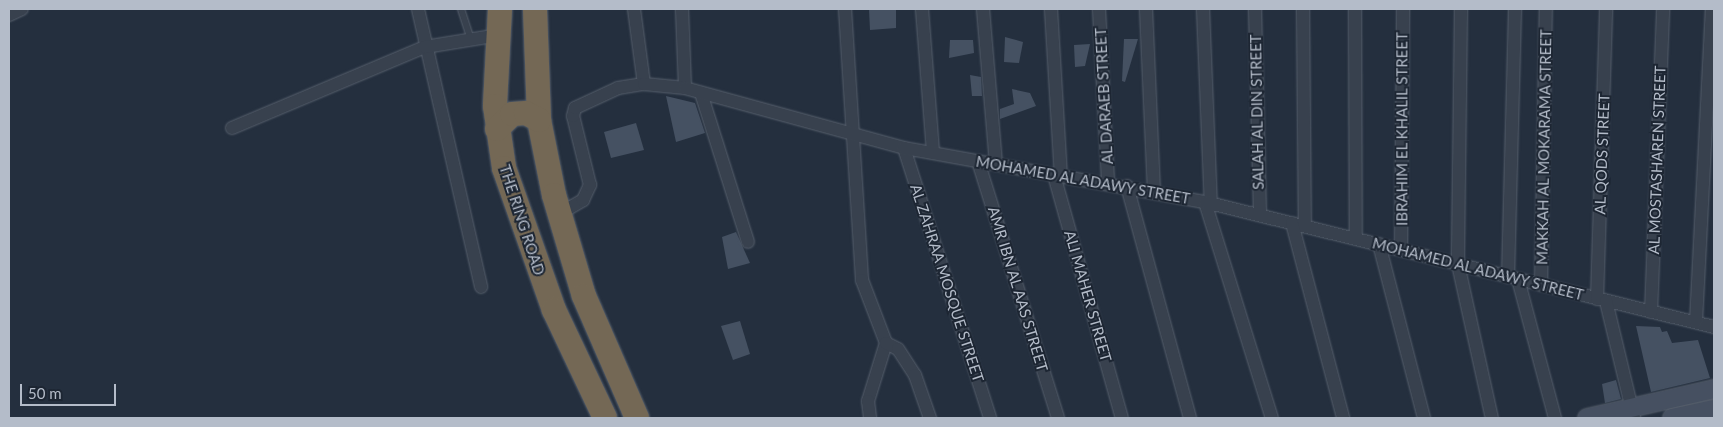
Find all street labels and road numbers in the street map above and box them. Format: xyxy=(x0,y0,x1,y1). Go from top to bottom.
street label: AL DARAEB STREET xyxy=(1091,27,1117,165)
street label: MAKKAH AL MOKARAMA STREET xyxy=(1533,28,1555,266)
street label: IBRAHIM EL KHALIL STREET xyxy=(1393,32,1411,226)
street label: SALAH AL DIN STREET xyxy=(1247,34,1267,190)
street label: AL MOSTASHAREN STREET xyxy=(1645,65,1669,255)
street label: AL QODS STREET xyxy=(1591,93,1613,215)
street label: MOHAMED AL ADAWY STREET xyxy=(974,152,1192,208)
street label: THE RING ROAD xyxy=(496,162,548,278)
street label: AL ZAHRAA MOSQUE STREET xyxy=(906,181,988,385)
street label: AMR IBN AL AAS STREET xyxy=(984,204,1052,374)
street label: ALI MAHER STREET xyxy=(1061,228,1115,364)
street label: MOHAMED AL ADAWY STREET xyxy=(1369,234,1587,304)

